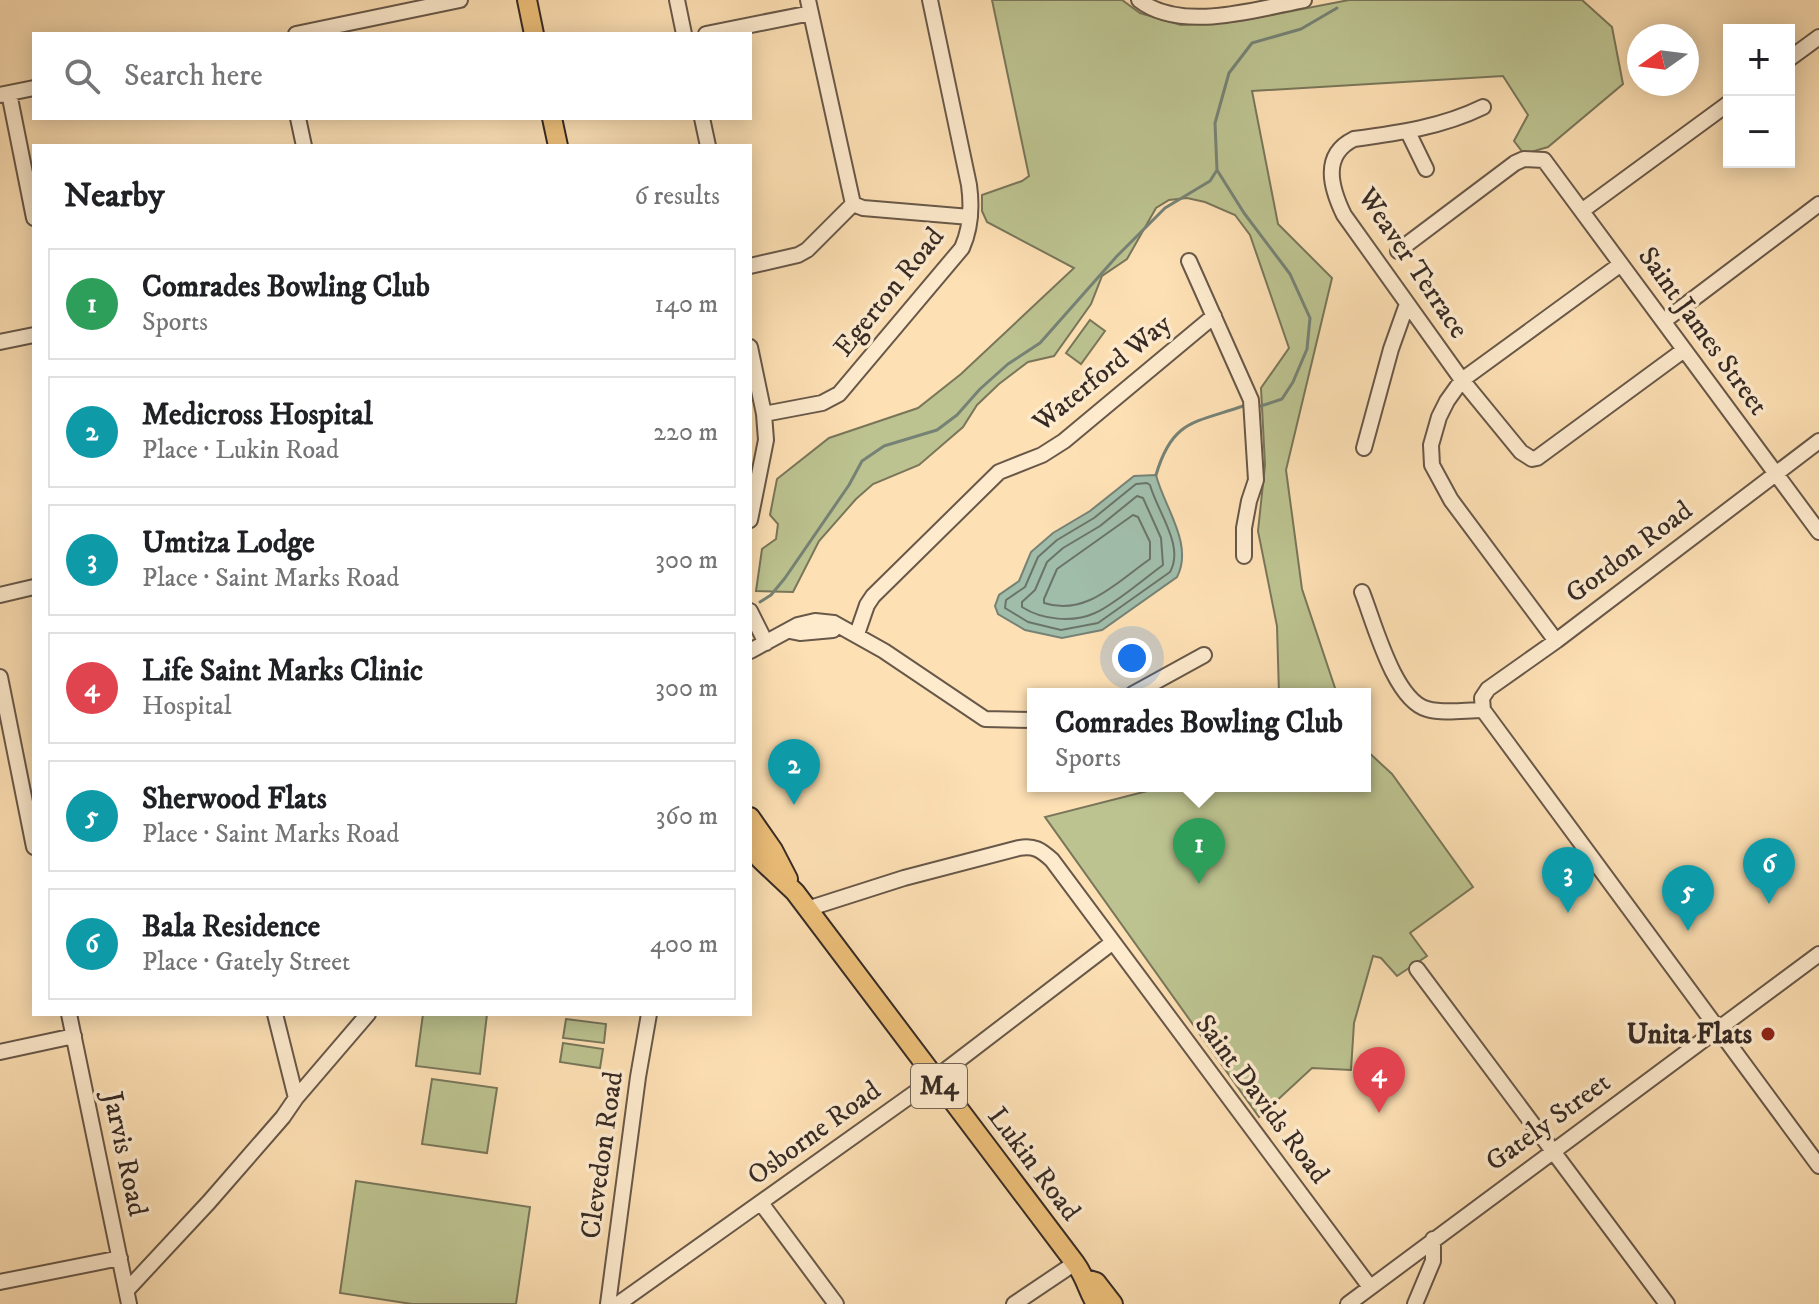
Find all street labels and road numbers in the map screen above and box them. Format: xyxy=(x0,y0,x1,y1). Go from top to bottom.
street label: Weaver Terrace xyxy=(1349,180,1476,345)
street label: Egerton Road xyxy=(826,220,952,364)
street label: Saint James Street xyxy=(1630,240,1776,422)
street label: Waterford Way xyxy=(1025,306,1179,440)
street label: Gordon Road xyxy=(1559,493,1699,611)
street label: Saint Davids Road xyxy=(1187,1007,1337,1191)
road number: M4 xyxy=(911,1064,967,1108)
street label: Gately Street xyxy=(1479,1065,1617,1179)
street label: Clevedon Road xyxy=(573,1069,631,1241)
street label: Osborne Road xyxy=(740,1073,888,1193)
street label: Jarvis Road xyxy=(94,1086,155,1219)
street label: Lukin Road xyxy=(980,1100,1088,1228)

